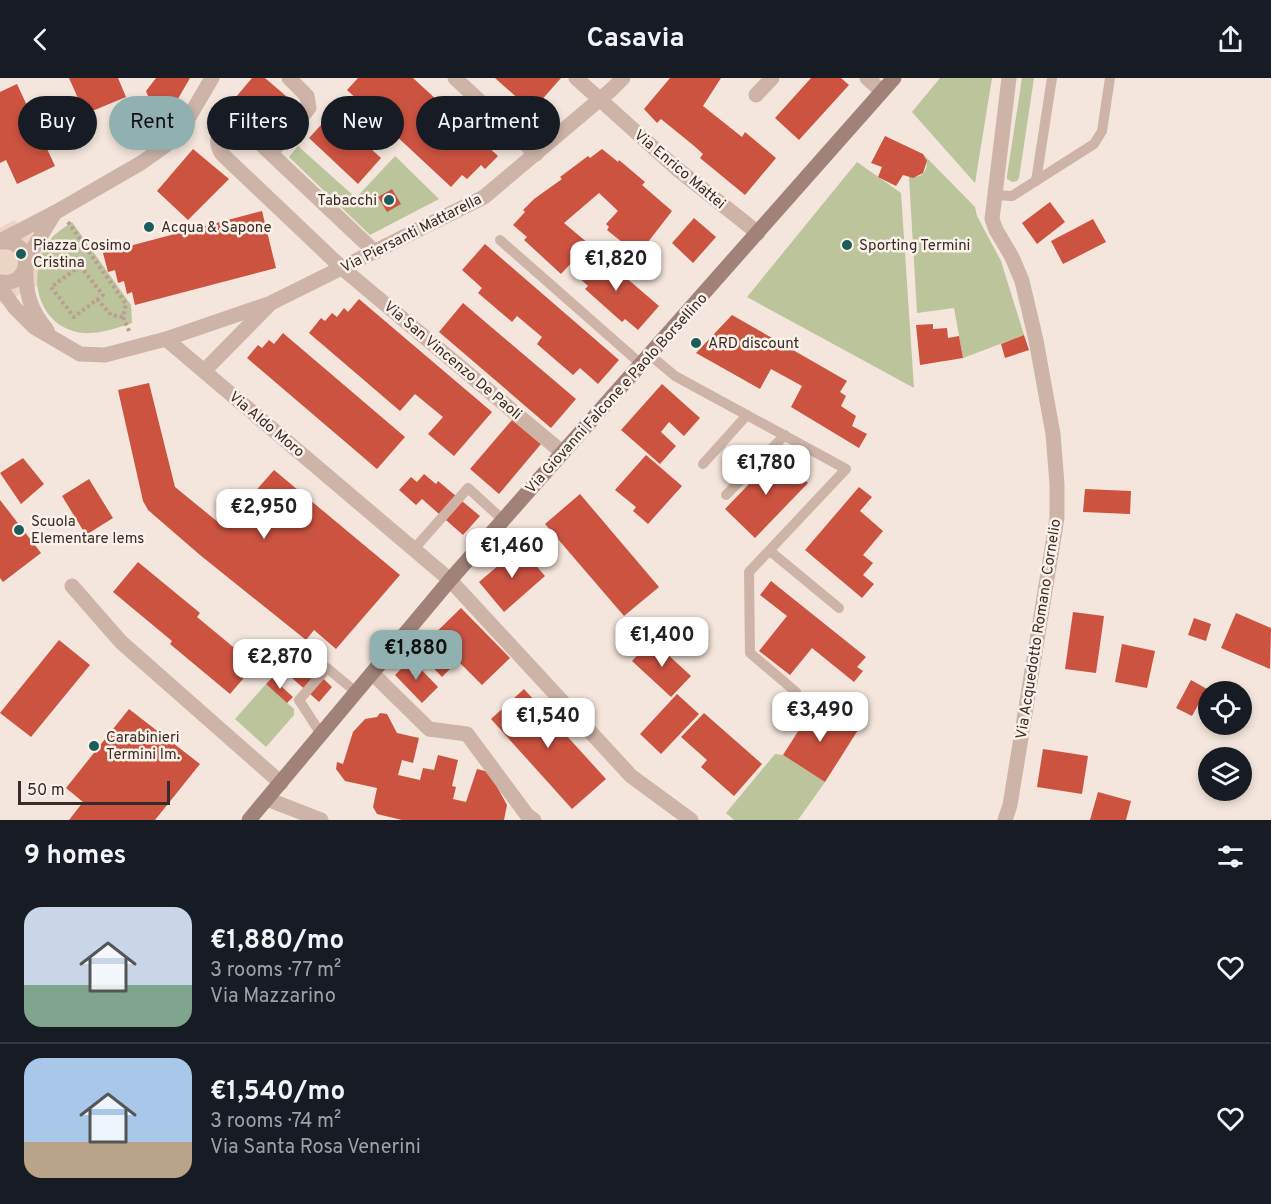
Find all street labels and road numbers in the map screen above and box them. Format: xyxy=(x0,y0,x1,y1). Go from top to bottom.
street label: Via Enrico Mattei xyxy=(629,126,729,214)
street label: Via Piersanti Mattarella xyxy=(338,191,485,278)
street label: Via Giovanni Falcone e Paolo Borsellino xyxy=(522,290,712,498)
street label: Via San Vincenzo De Paoli xyxy=(379,298,525,424)
street label: Via Aldo Moro xyxy=(224,388,308,462)
street label: Via Acquedotto Romano Cornelio xyxy=(1013,518,1066,741)

